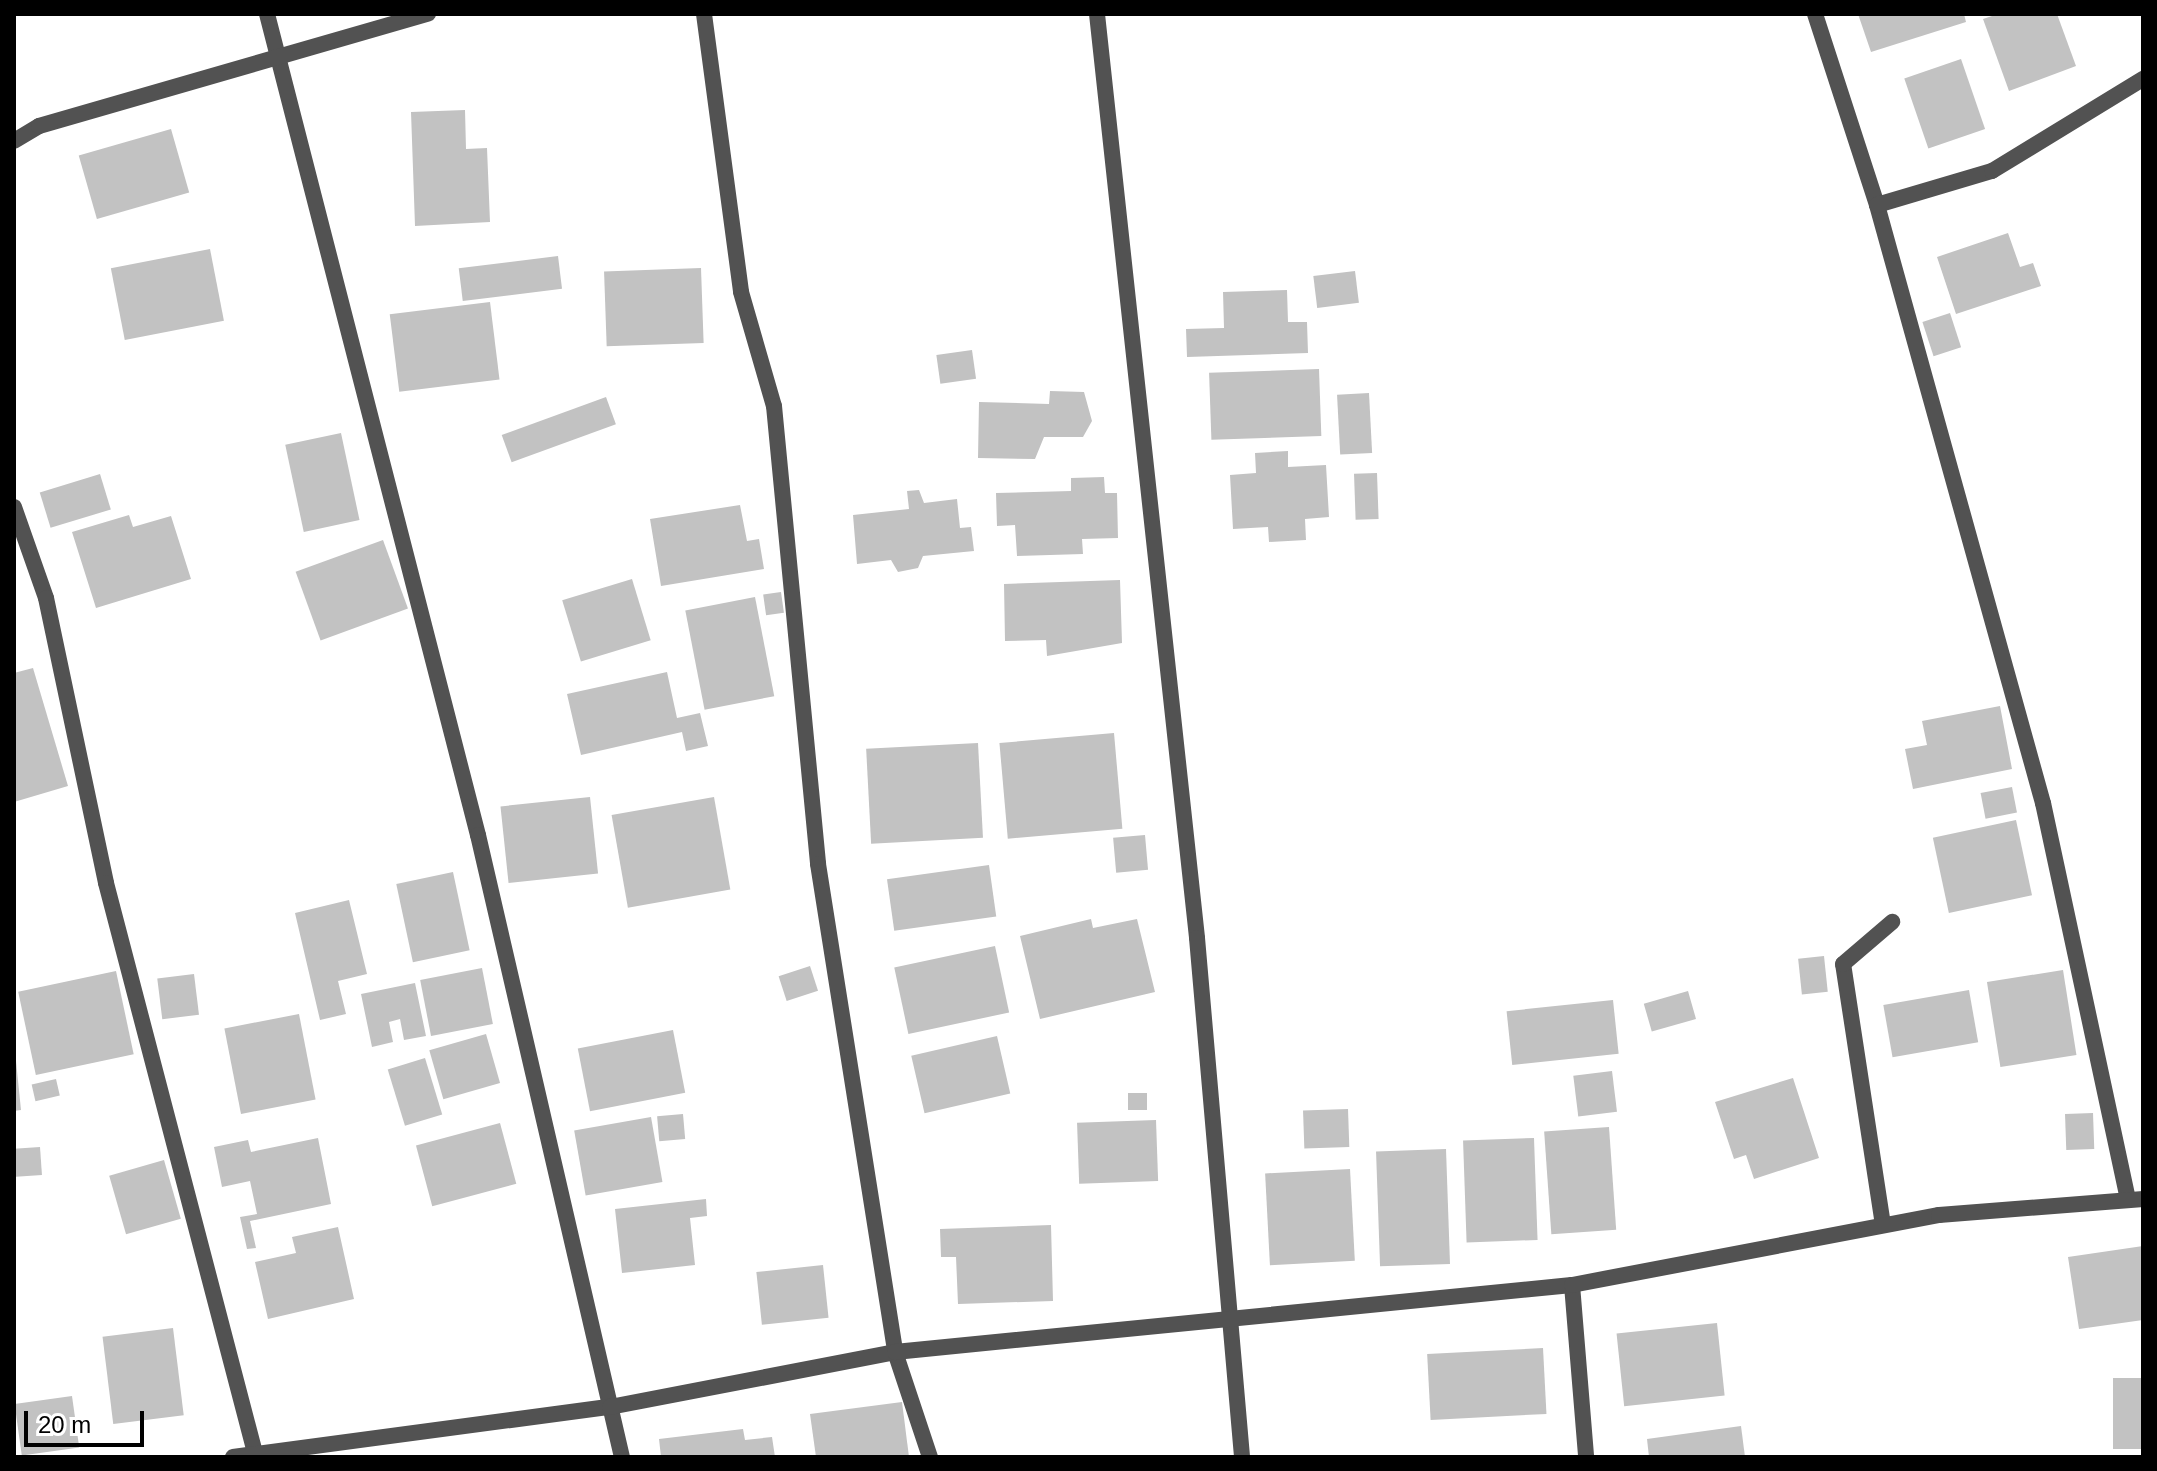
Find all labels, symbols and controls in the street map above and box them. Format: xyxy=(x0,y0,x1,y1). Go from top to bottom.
scale bar xyxy=(28,1395,148,1445)
text: 20 m xyxy=(38,1411,91,1438)

